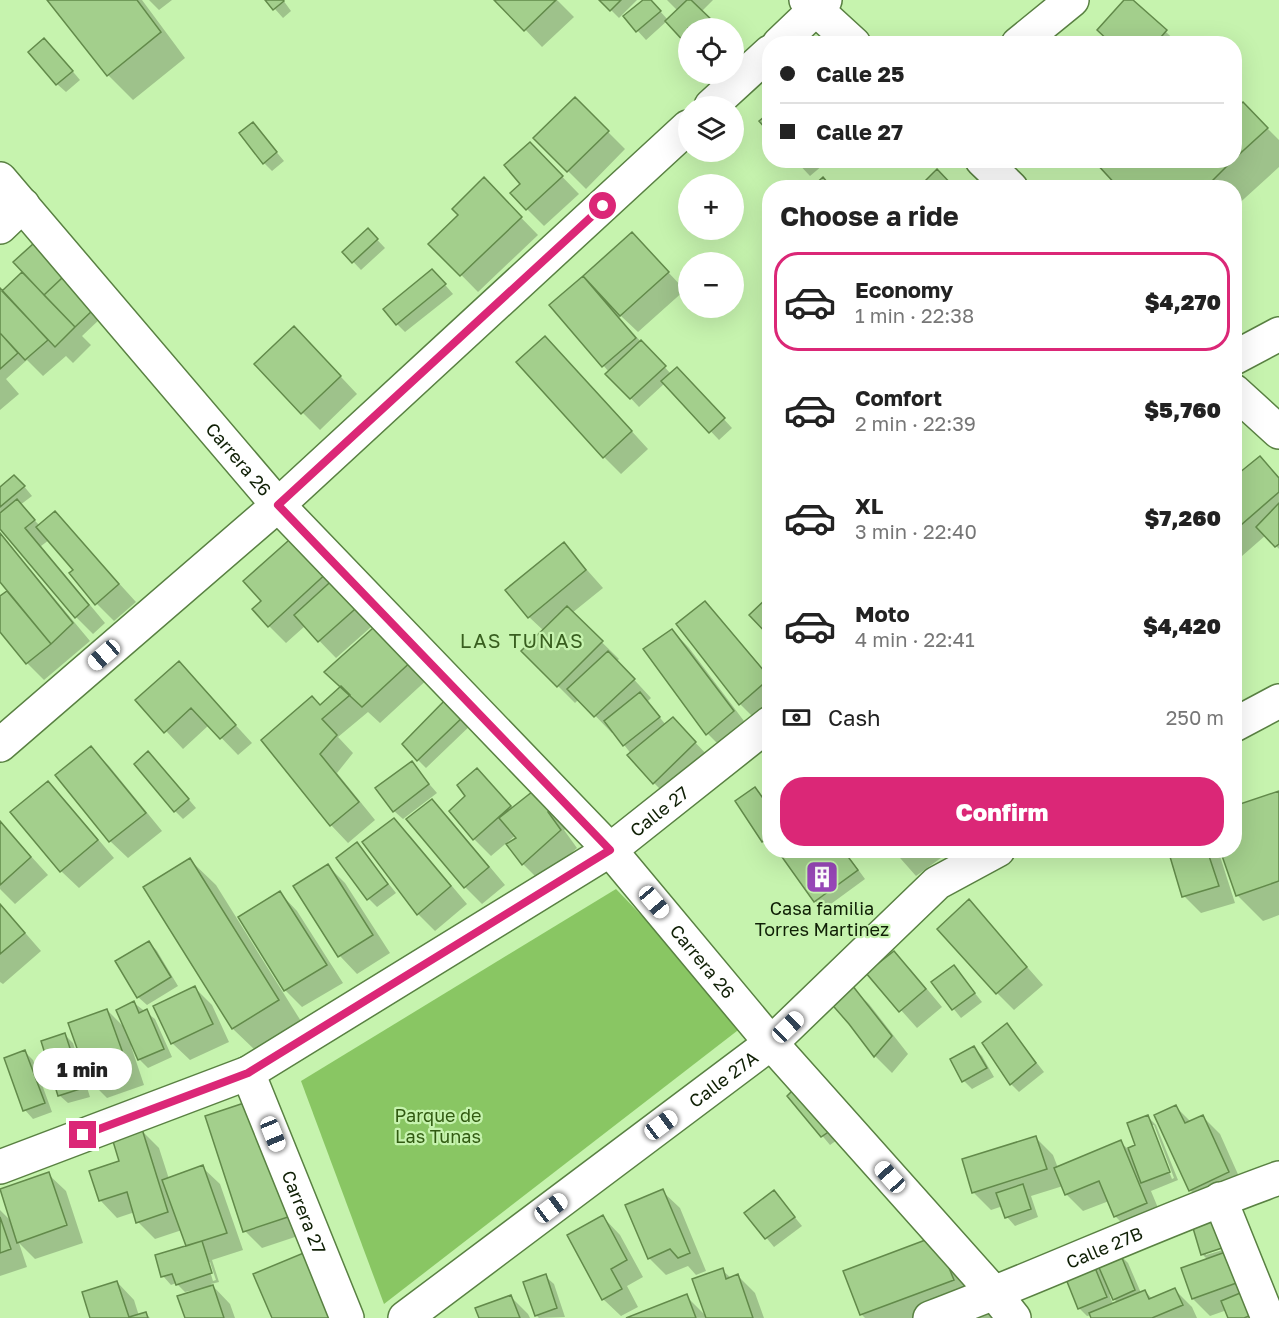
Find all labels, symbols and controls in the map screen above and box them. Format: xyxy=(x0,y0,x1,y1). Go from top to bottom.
map controls xyxy=(678,18,744,318)
button: locate xyxy=(678,18,744,84)
text: Calle 25 xyxy=(816,60,904,87)
button: layers xyxy=(678,96,744,162)
text: Calle 27 xyxy=(816,118,903,145)
button: + xyxy=(678,174,744,240)
route start xyxy=(589,192,616,219)
text: Choose a ride xyxy=(780,200,959,232)
button: − xyxy=(678,252,744,318)
icon: car xyxy=(783,275,837,329)
text: Economy xyxy=(855,276,953,303)
text: $4,270 xyxy=(1145,288,1221,315)
text: 1 min · 22:38 xyxy=(855,303,974,327)
icon: car xyxy=(783,383,837,437)
text: Comfort xyxy=(855,384,942,411)
text: $5,760 xyxy=(1144,396,1221,423)
text: 2 min · 22:39 xyxy=(855,411,976,435)
street label: Carrera 26 xyxy=(201,418,276,500)
icon: car xyxy=(783,491,837,545)
text: XL xyxy=(855,492,883,519)
text: $7,260 xyxy=(1145,504,1221,531)
text: 3 min · 22:40 xyxy=(855,519,977,543)
icon: car xyxy=(783,599,837,653)
text: Moto xyxy=(855,600,910,627)
text: $4,420 xyxy=(1143,612,1221,639)
text: 4 min · 22:41 xyxy=(855,627,975,651)
district label: LAS TUNAS xyxy=(460,628,584,652)
car xyxy=(85,636,123,674)
icon: cash xyxy=(780,701,813,734)
text: Cash xyxy=(828,704,881,731)
text: 250 m xyxy=(1166,705,1224,729)
button: Confirm xyxy=(780,777,1224,846)
street label: Calle 27 xyxy=(625,781,693,841)
building icon: Casa familia Torres Martinez xyxy=(804,859,840,895)
car xyxy=(636,882,672,922)
place label: Casa familia Torres Martinez xyxy=(755,897,889,940)
street label: Carrera 26 xyxy=(666,920,740,1003)
car xyxy=(769,1008,807,1046)
street label: Calle 27A xyxy=(684,1046,762,1112)
callout: 1 min xyxy=(34,1048,132,1090)
text: 1 min xyxy=(57,1057,108,1081)
park label: Parque de Las Tunas xyxy=(394,1104,482,1147)
car xyxy=(641,1107,681,1143)
car xyxy=(258,1114,288,1154)
route end xyxy=(69,1121,96,1148)
car xyxy=(871,1158,909,1196)
street label: Carrera 27 xyxy=(277,1167,331,1257)
car xyxy=(531,1190,571,1226)
street label: Calle 27B xyxy=(1063,1222,1146,1273)

